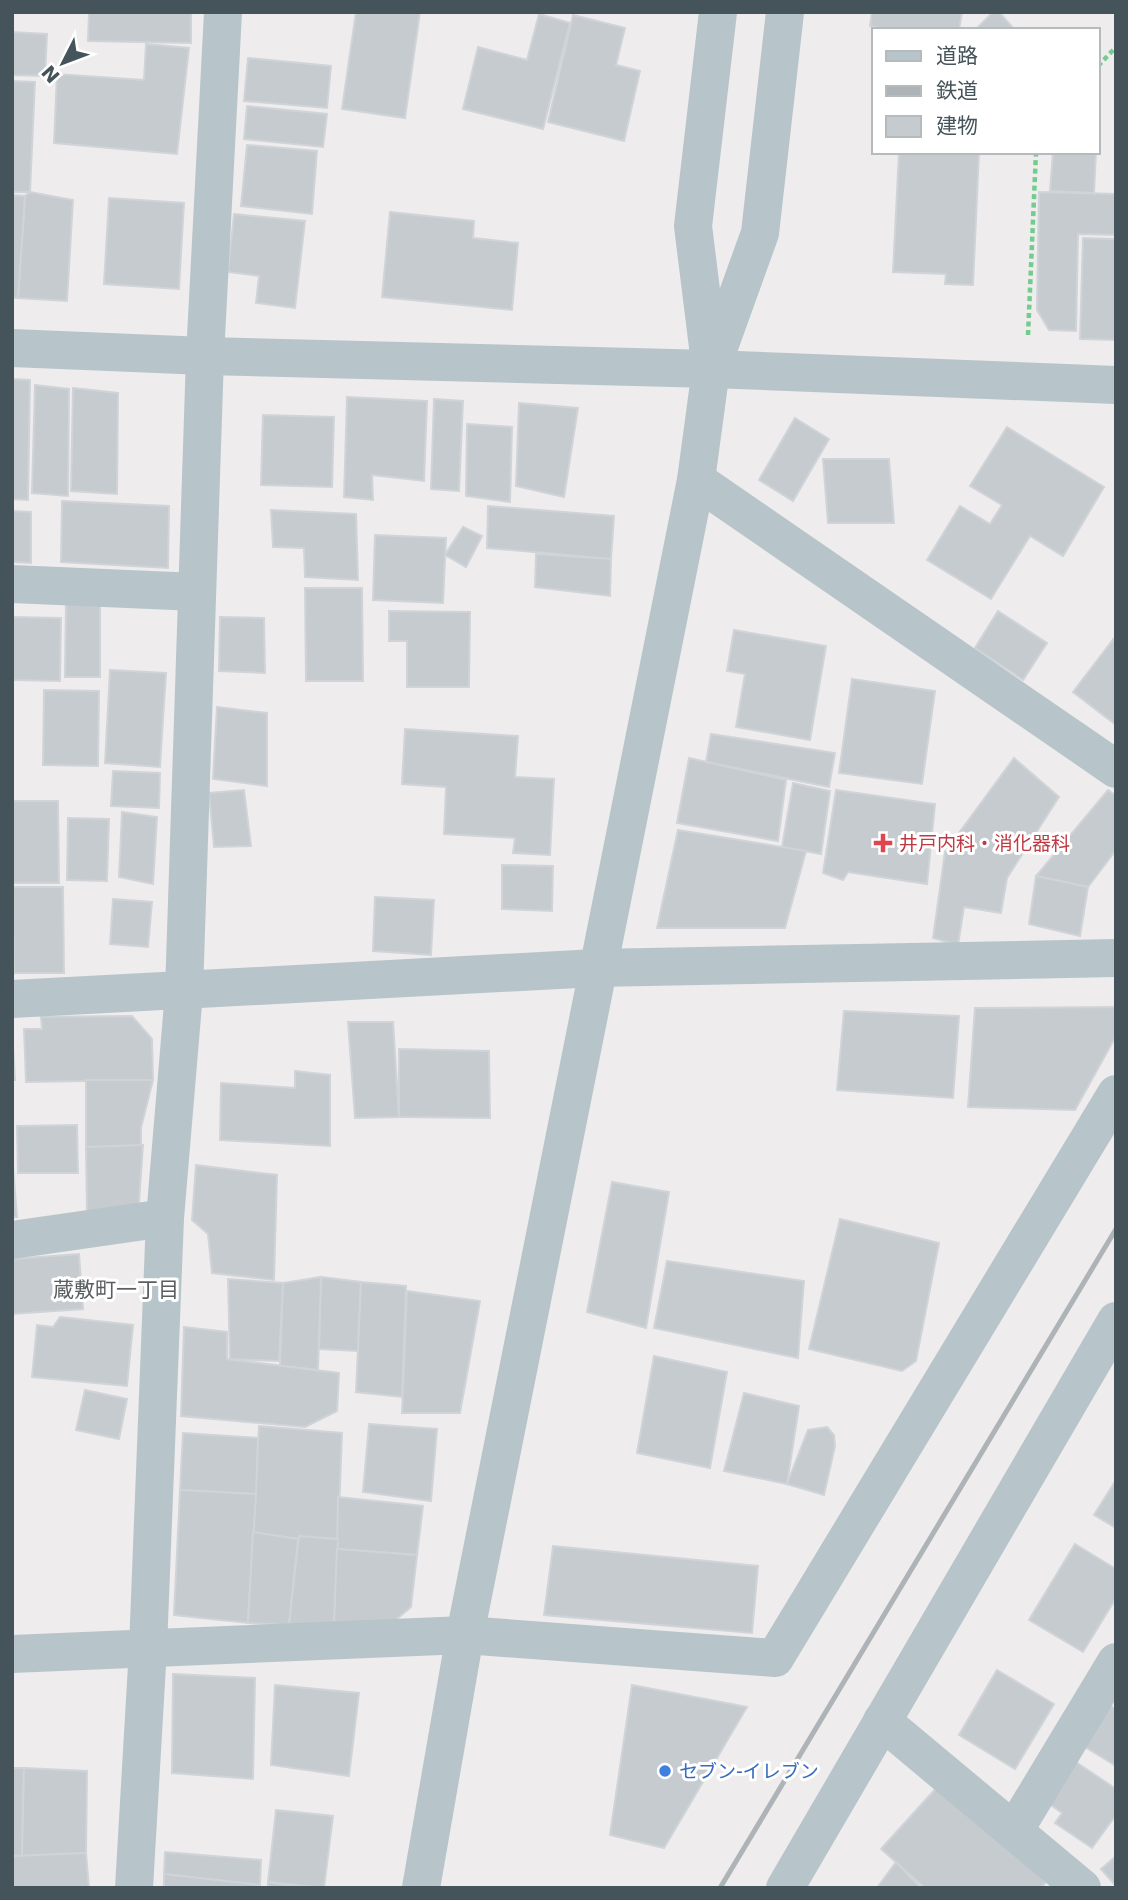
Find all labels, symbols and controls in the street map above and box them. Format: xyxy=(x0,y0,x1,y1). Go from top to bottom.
north arrow xyxy=(28,28,98,98)
legend xyxy=(872,28,1100,154)
text: 道路 xyxy=(936,44,978,68)
text: N xyxy=(37,61,64,88)
text: 鉄道 xyxy=(936,79,978,103)
text: 建物 xyxy=(936,114,978,138)
place label: 井戸内科・消化器科 xyxy=(899,832,1070,854)
marker: 井戸内科・消化器科 xyxy=(873,833,893,853)
district label: 蔵敷町一丁目 xyxy=(53,1278,179,1302)
place label: セブン-イレブン xyxy=(679,1760,819,1782)
marker: セブン-イレブン xyxy=(657,1763,673,1779)

